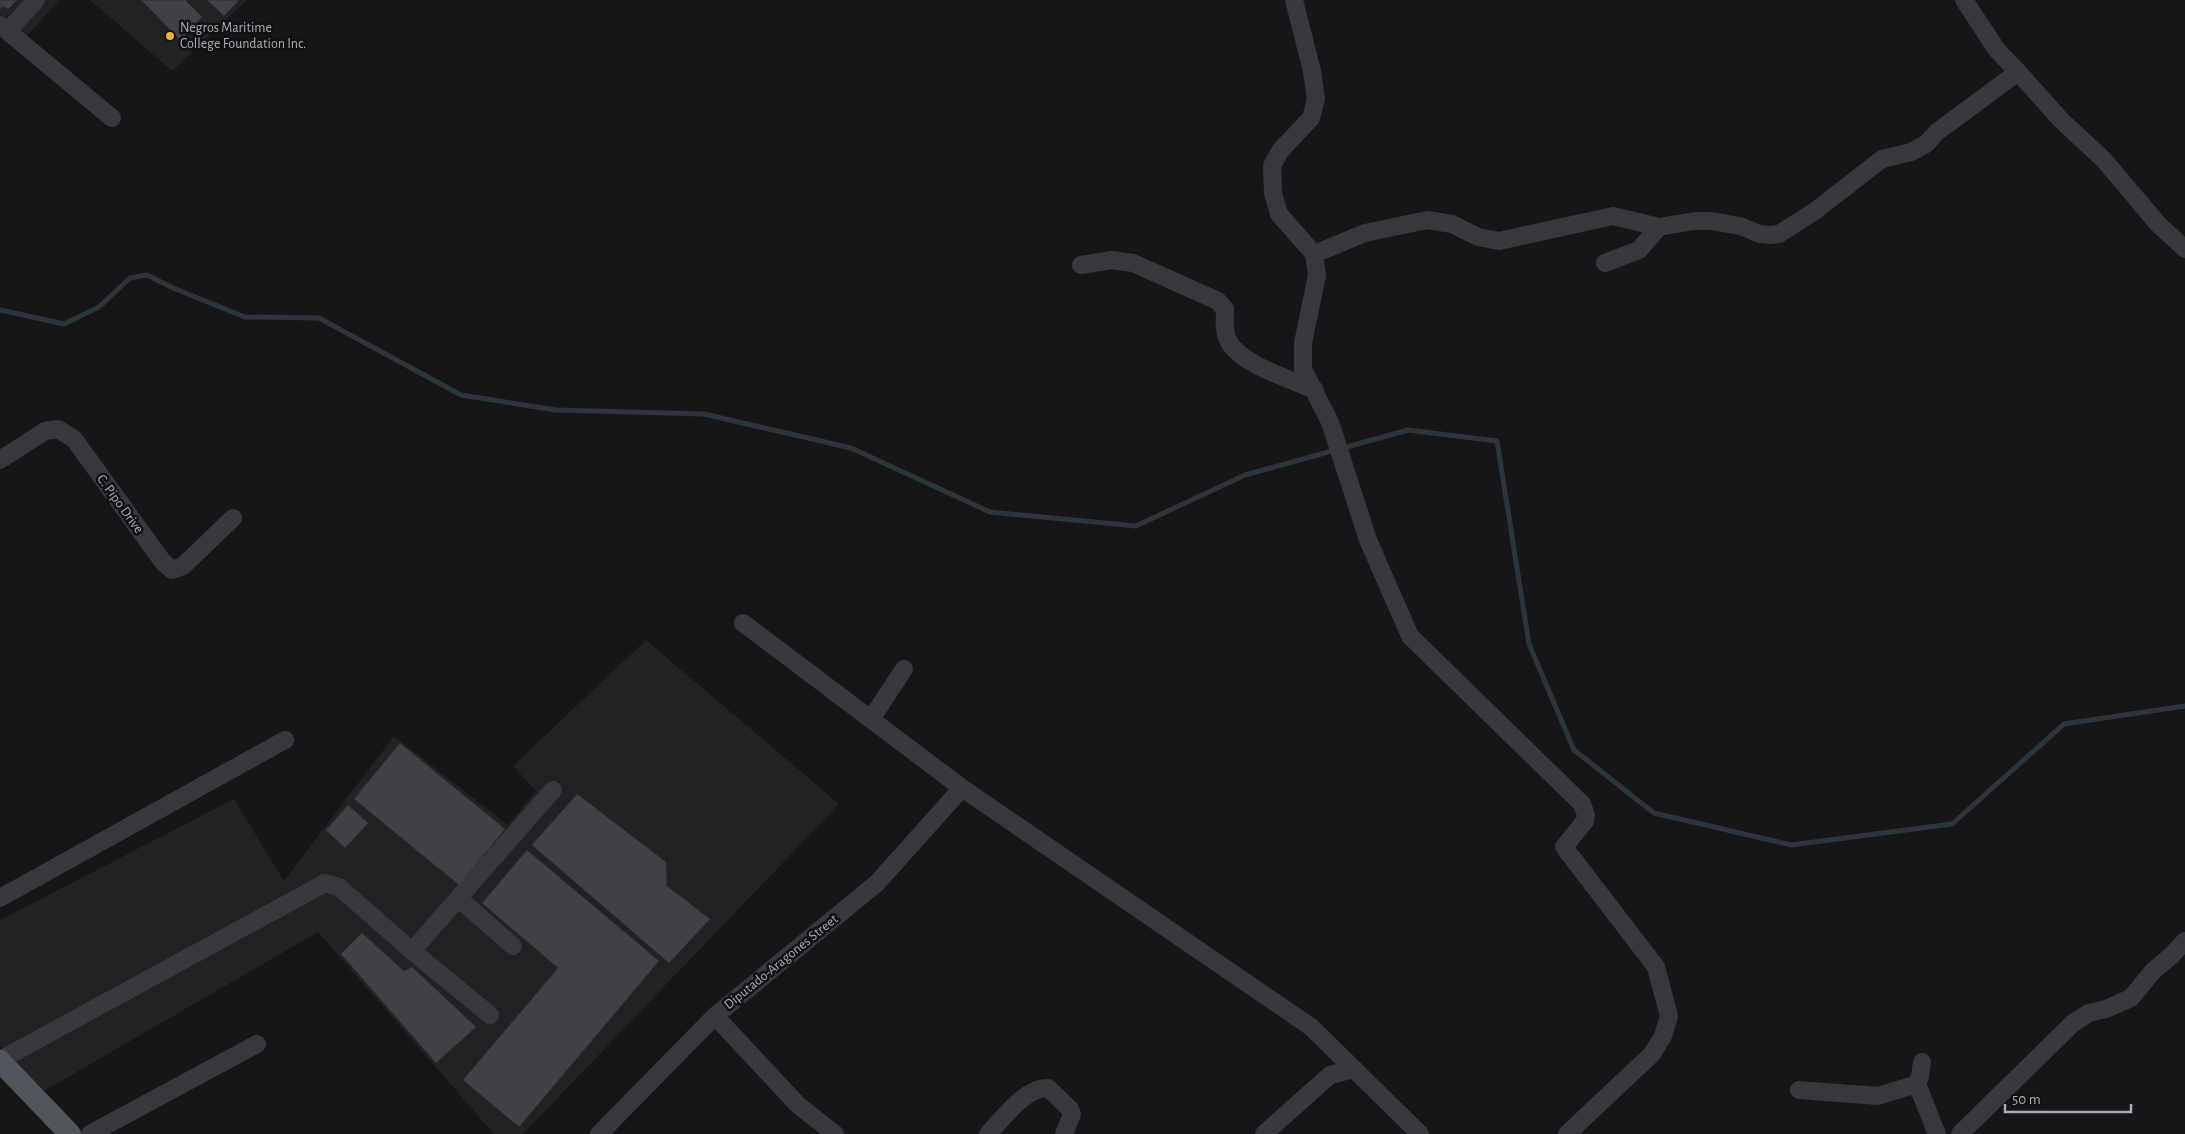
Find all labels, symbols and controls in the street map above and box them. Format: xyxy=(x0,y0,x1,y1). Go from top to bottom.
place label: Negros Maritime College Foundation Inc. xyxy=(180,21,306,51)
marker: Negros Maritime College Foundation Inc. xyxy=(164,30,176,42)
street label: C. Pipo Drive xyxy=(94,472,146,536)
street label: Diputado-Aragones Street xyxy=(721,912,841,1012)
scale bar xyxy=(2005,1082,2131,1114)
text: 50 m xyxy=(2012,1092,2041,1107)

